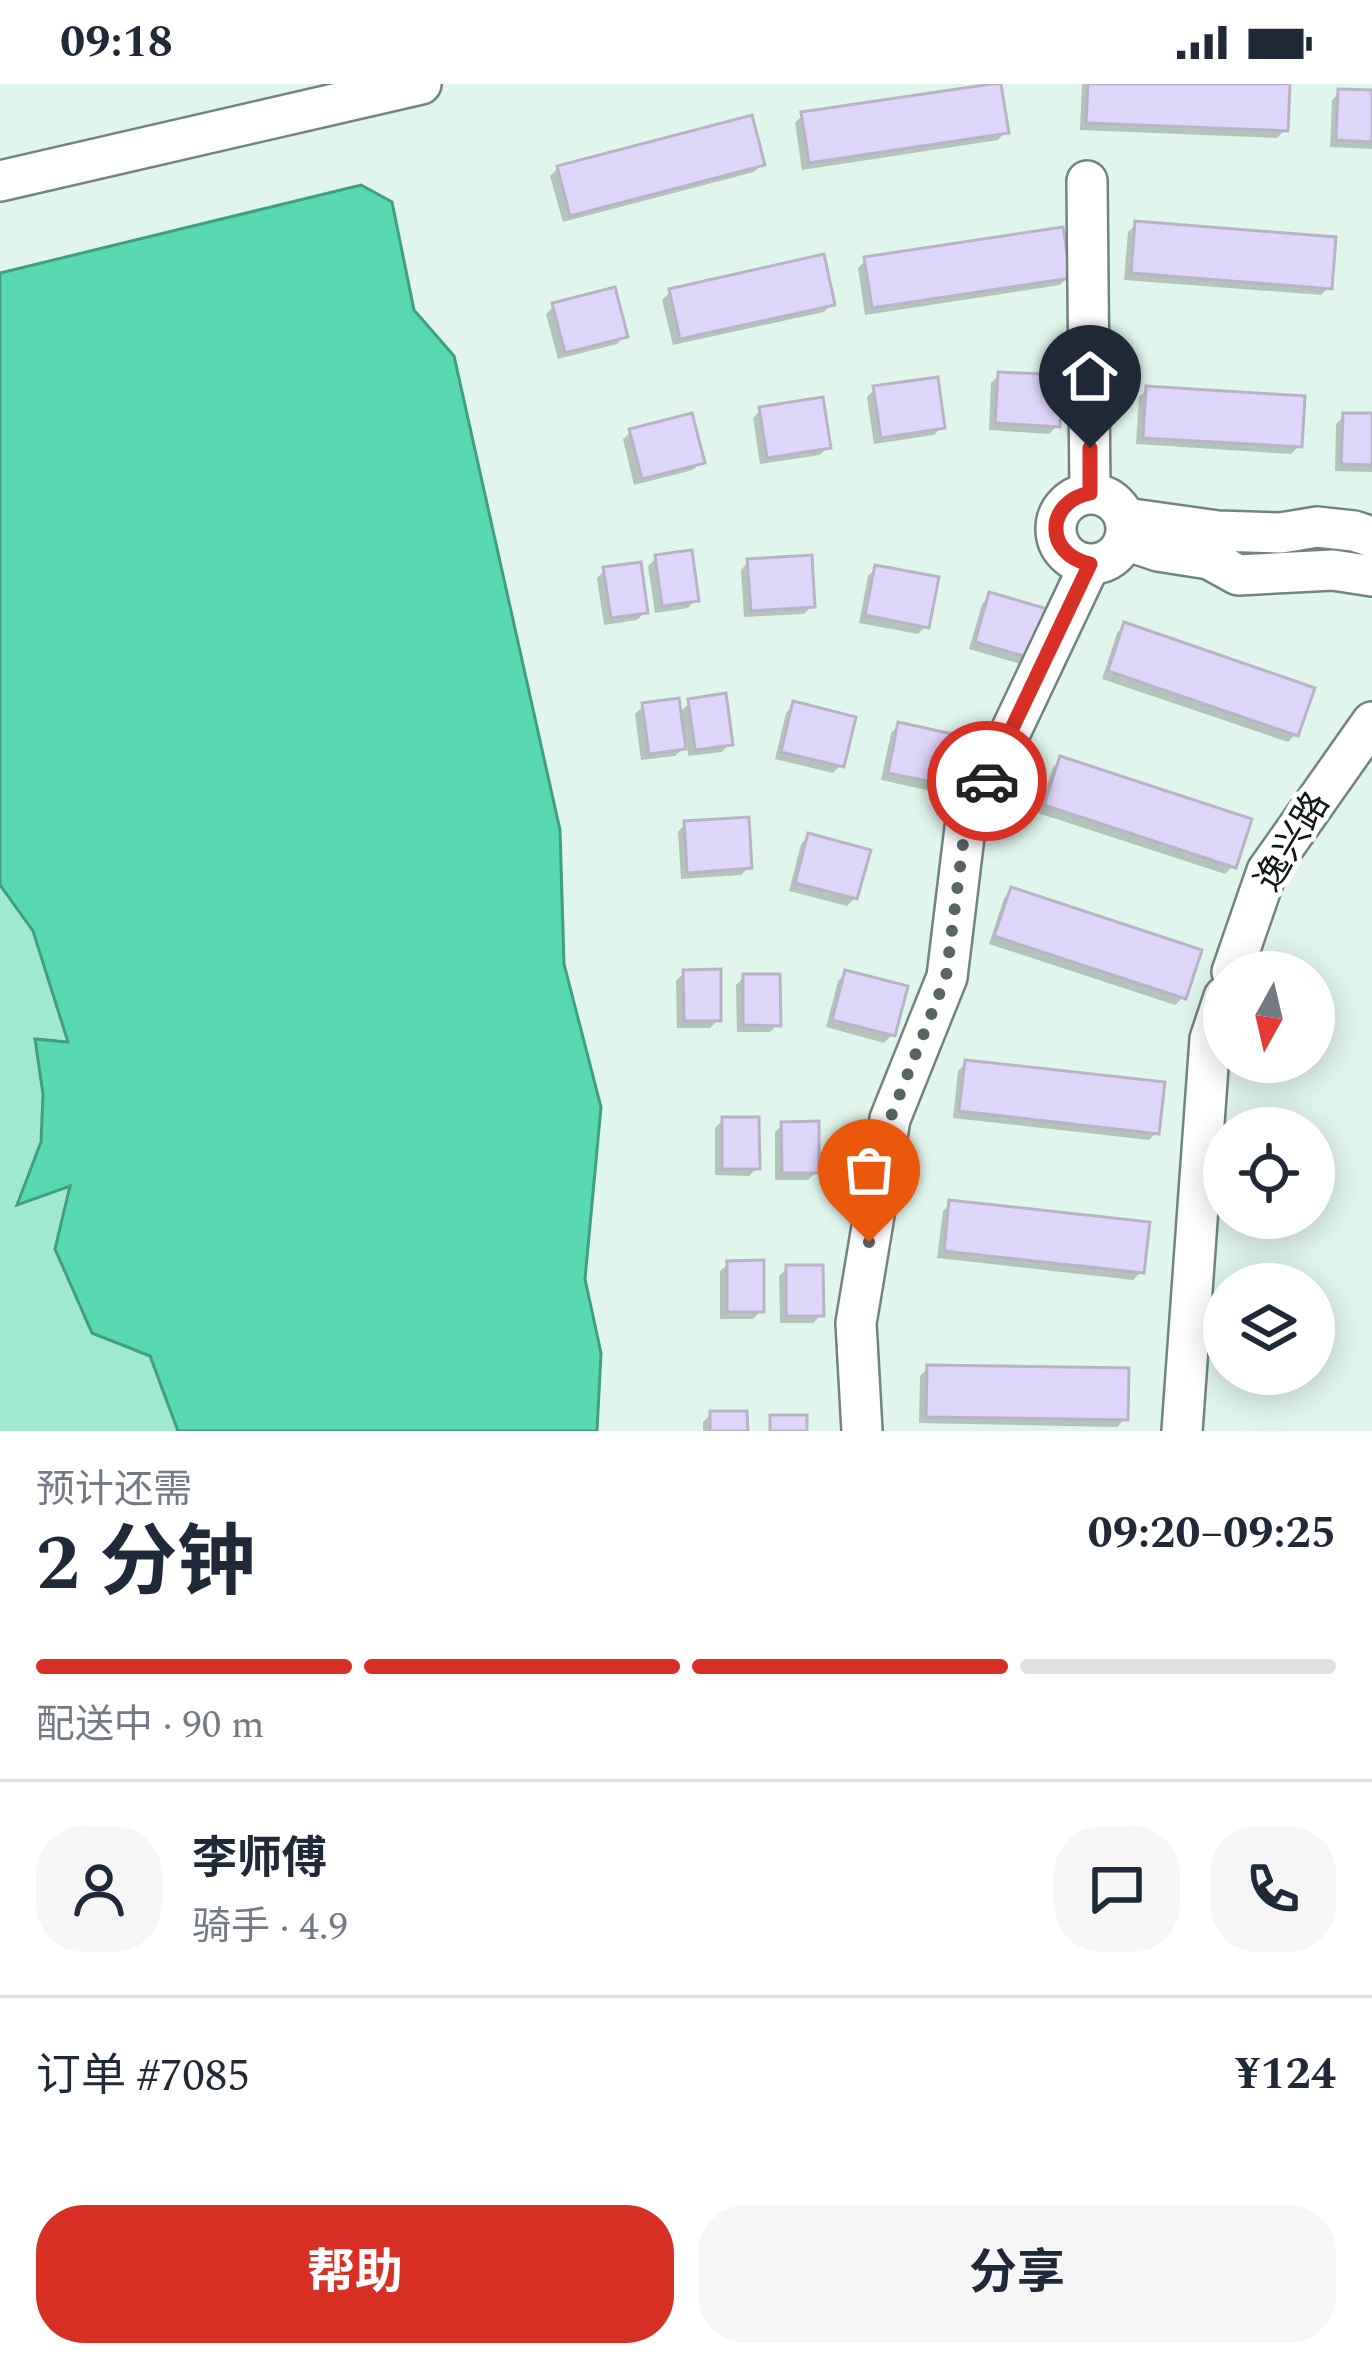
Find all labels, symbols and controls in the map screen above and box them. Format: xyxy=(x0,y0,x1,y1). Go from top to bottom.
text: 09:18 xyxy=(60,8,173,77)
pin xyxy=(1039,325,1141,448)
icon: home xyxy=(1057,343,1123,409)
courier xyxy=(927,721,1047,841)
icon: car xyxy=(954,748,1020,814)
street label: 逸兴路 xyxy=(1242,782,1344,902)
north arrow xyxy=(1203,951,1335,1083)
map controls xyxy=(1203,951,1335,1395)
button: locate xyxy=(1203,1107,1335,1239)
pin xyxy=(818,1119,920,1242)
icon: bag xyxy=(836,1137,902,1203)
button: layers xyxy=(1203,1263,1335,1395)
text: 预计还需 xyxy=(36,1461,192,1520)
text: 09:20–09:25 xyxy=(1087,1499,1336,1568)
text: 2 分钟 xyxy=(36,1505,255,1624)
text: 配送中 · 90 m xyxy=(36,1696,265,1755)
text: 李师傅 xyxy=(192,1825,327,1894)
button: person xyxy=(36,1826,162,1952)
button: chat xyxy=(1054,1826,1180,1952)
button: phone xyxy=(1210,1826,1336,1952)
text: 骑手 · 4.9 xyxy=(192,1898,348,1957)
text: ¥124 xyxy=(1235,2040,1336,2109)
text: 订单 #7085 xyxy=(36,2042,250,2111)
button: 帮助 xyxy=(36,2205,674,2343)
button: 分享 xyxy=(698,2205,1336,2343)

